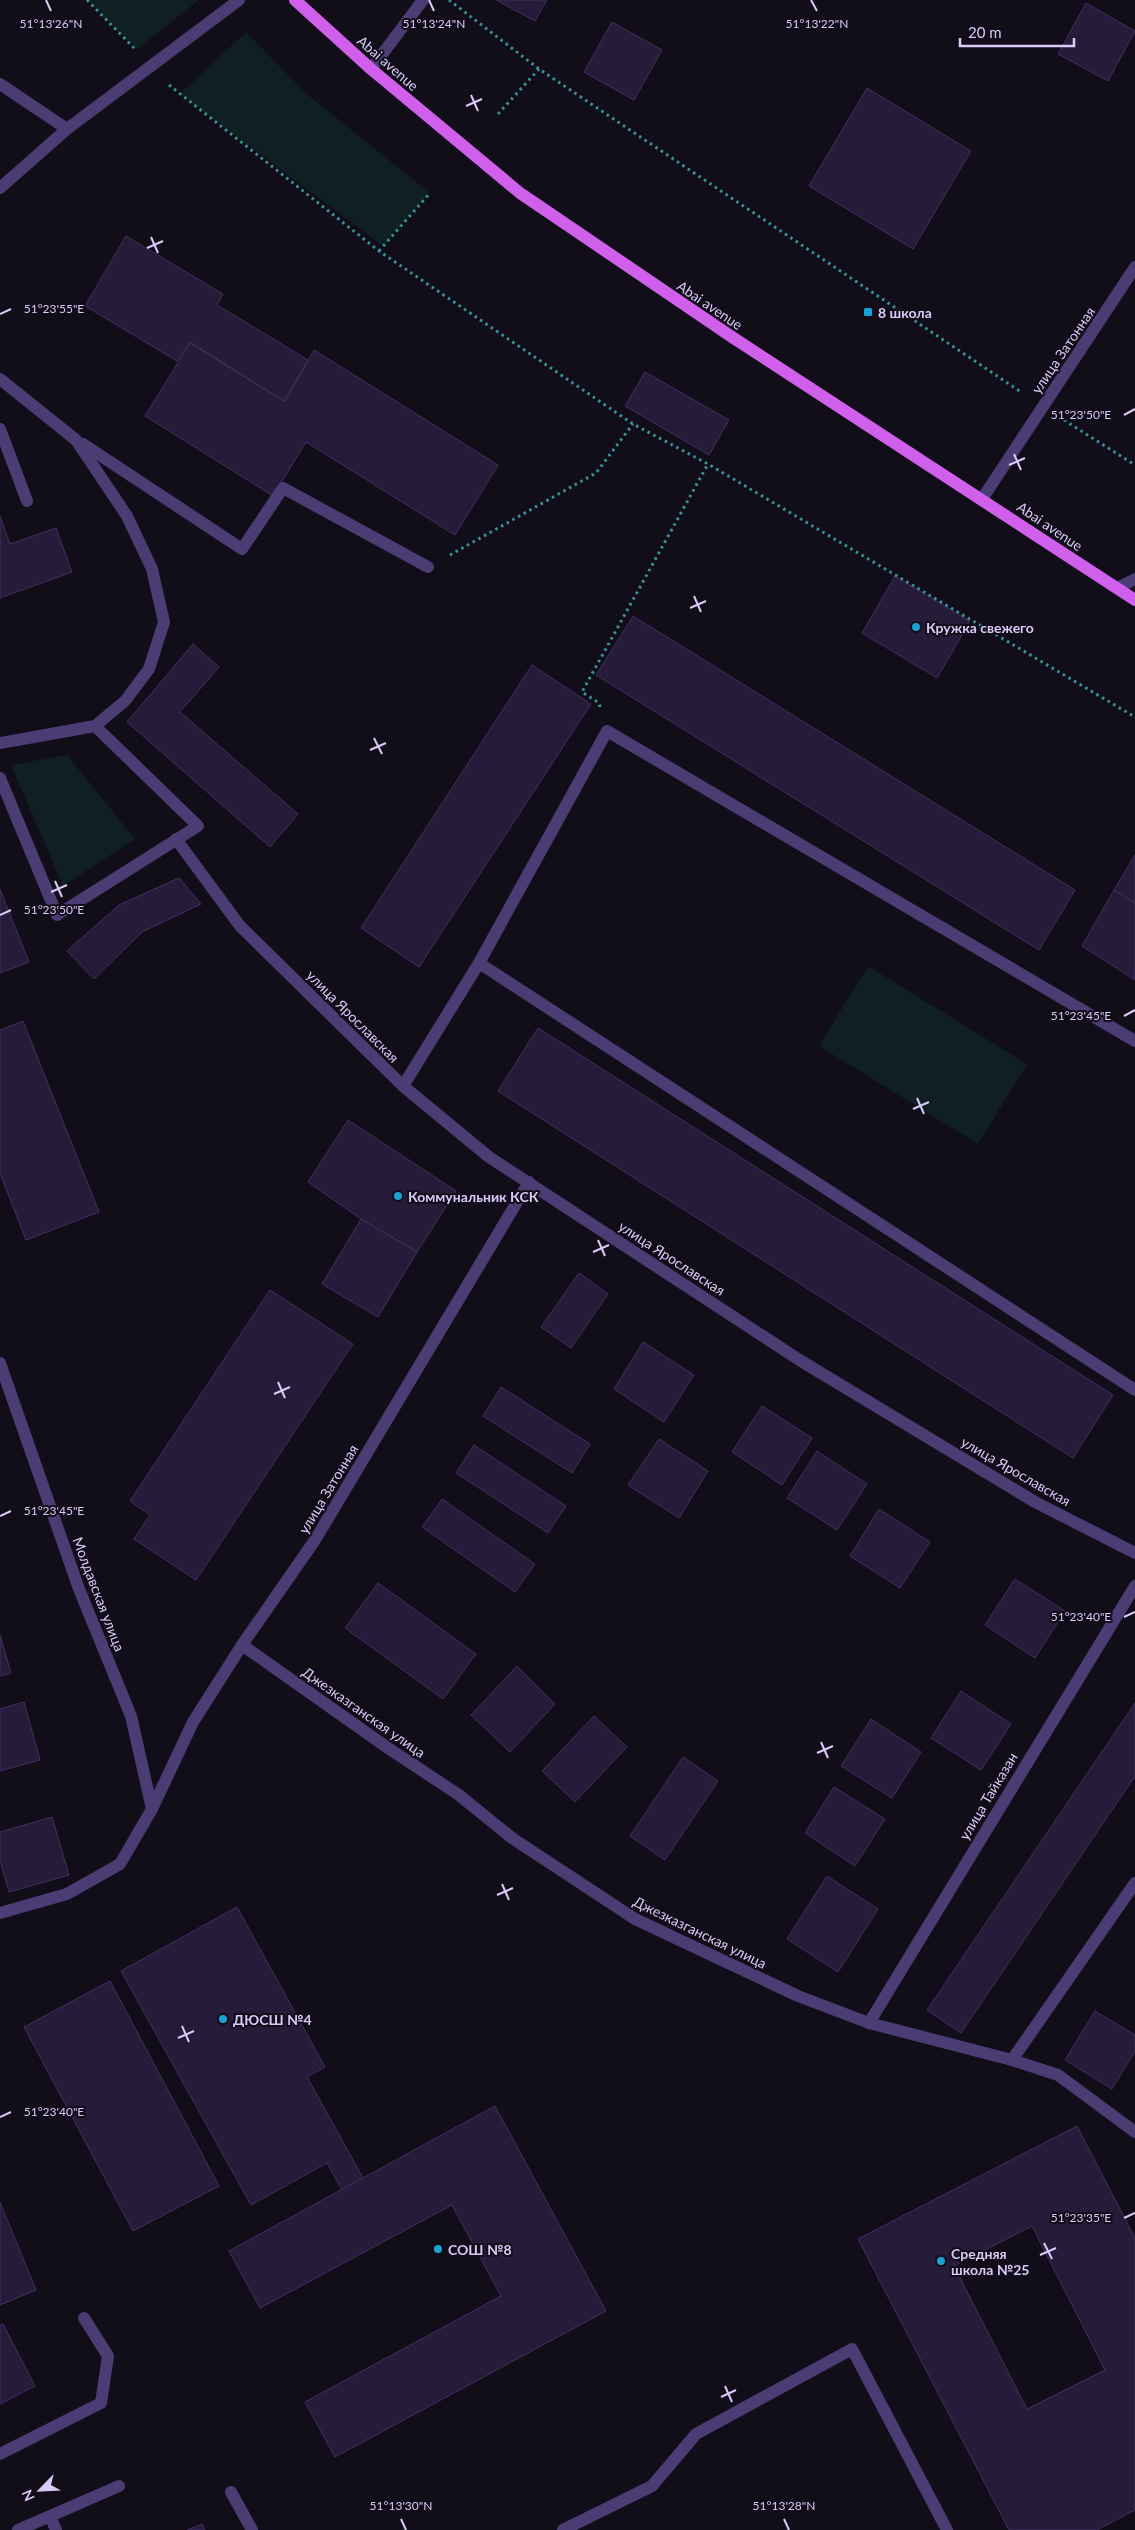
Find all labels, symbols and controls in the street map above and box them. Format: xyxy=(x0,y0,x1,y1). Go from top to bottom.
scale bar xyxy=(960,15,1074,47)
text: 51°13'26"N xyxy=(20,16,82,31)
text: 51°13'24"N xyxy=(403,16,465,31)
text: 51°13'22"N xyxy=(786,16,848,31)
text: 20 m xyxy=(968,23,1002,41)
street label: Abai avenue xyxy=(354,32,422,94)
street label: Abai avenue xyxy=(674,277,746,333)
text: 51°23'55"E xyxy=(24,301,84,316)
street label: улица Затонная xyxy=(1028,303,1098,397)
place label: 8 школа xyxy=(878,304,932,321)
marker: 8 школа xyxy=(862,306,874,318)
text: 51°23'50"E xyxy=(1051,407,1111,422)
street label: Abai avenue xyxy=(1014,498,1086,554)
place label: Кружка свежего xyxy=(926,619,1034,636)
marker: Кружка свежего xyxy=(910,621,922,633)
text: 51°23'50"E xyxy=(24,902,84,917)
street label: улица Ярославская xyxy=(303,966,403,1066)
text: 51°23'45"E xyxy=(1051,1008,1111,1023)
place label: Коммунальник КСК xyxy=(408,1188,539,1205)
marker: Коммунальник КСК xyxy=(392,1190,404,1202)
street label: улица Ярославская xyxy=(616,1217,728,1299)
street label: улица Ярославская xyxy=(958,1433,1074,1509)
street label: улица Затонная xyxy=(295,1441,361,1537)
text: 51°23'45"E xyxy=(24,1503,84,1518)
street label: Молдавская улица xyxy=(69,1535,129,1654)
text: 51°23'40"E xyxy=(1051,1609,1111,1624)
street label: Джезказганская улица xyxy=(299,1663,429,1761)
street label: улица Тайказан xyxy=(955,1749,1021,1843)
street label: Джезказганская улица xyxy=(631,1892,769,1972)
place label: ДЮСШ №4 xyxy=(233,2011,312,2028)
marker: ДЮСШ №4 xyxy=(217,2013,229,2025)
text: 51°23'40"E xyxy=(24,2104,84,2119)
text: 51°23'35"E xyxy=(1051,2210,1111,2225)
place label: СОШ №8 xyxy=(448,2241,512,2258)
marker: СОШ №8 xyxy=(432,2243,444,2255)
place label: Средняя школа №25 xyxy=(951,2245,1029,2278)
marker: Средняя школа №25 xyxy=(935,2255,947,2267)
north arrow xyxy=(15,2465,65,2515)
text: N xyxy=(18,2487,38,2504)
text: 51°13'30"N xyxy=(370,2498,432,2513)
text: 51°13'28"N xyxy=(753,2498,815,2513)

